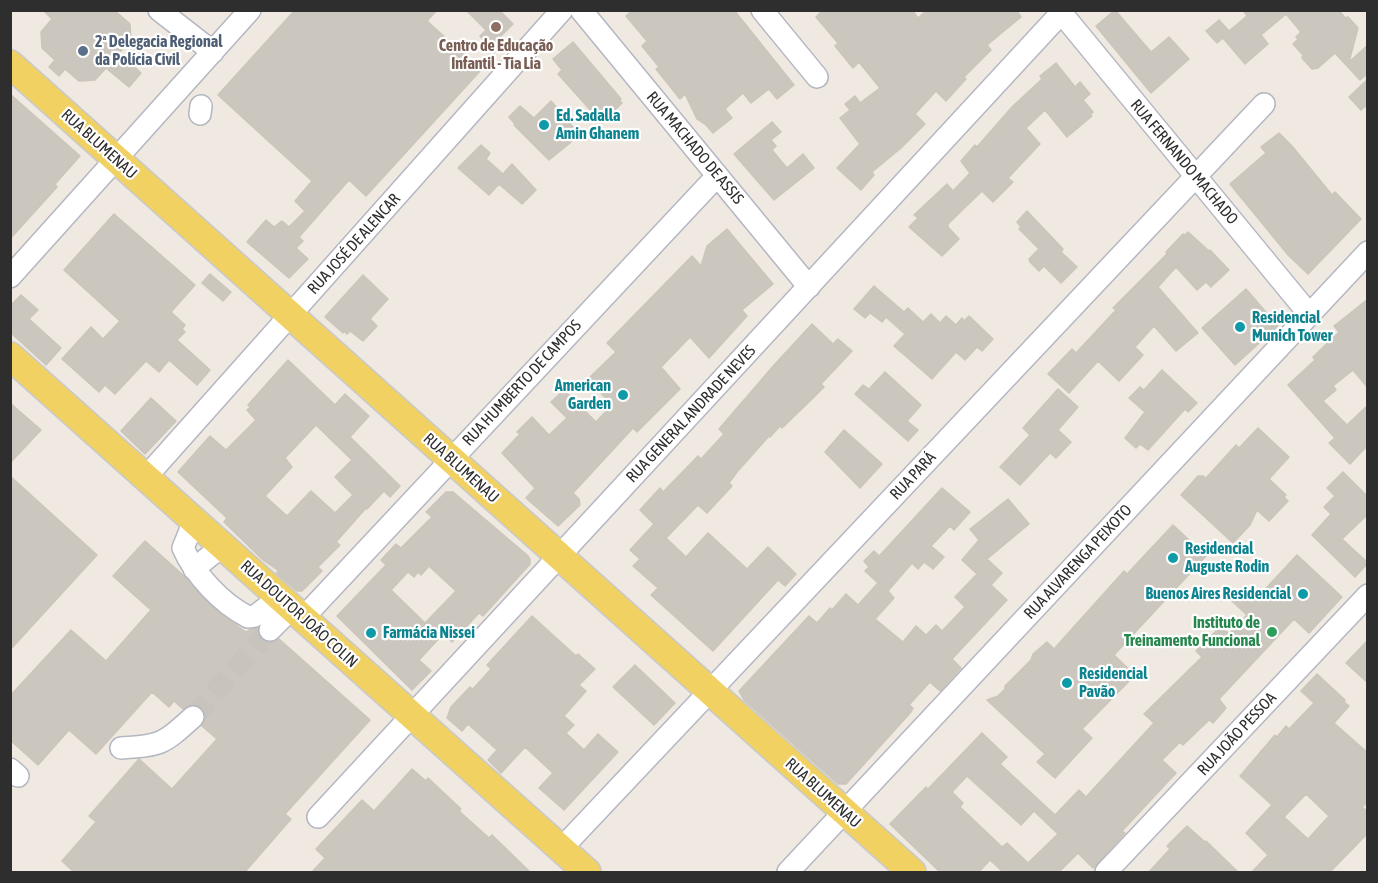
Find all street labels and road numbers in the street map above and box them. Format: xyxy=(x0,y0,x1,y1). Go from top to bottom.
street label: RUA MACHADO DE ASSIS xyxy=(642,88,748,208)
street label: RUA FERNANDO MACHADO xyxy=(1126,96,1242,228)
street label: RUA BLUMENAU xyxy=(57,105,141,183)
street label: RUA JOSÉ DE ALENCAR xyxy=(304,190,404,298)
street label: RUA HUMBERTO DE CAMPOS xyxy=(459,316,585,450)
street label: RUA GENERAL ANDRADE NEVES xyxy=(622,341,760,487)
street label: RUA BLUMENAU xyxy=(419,429,503,507)
street label: RUA PARÁ xyxy=(886,448,940,504)
street label: RUA ALVARENGA PEIXOTO xyxy=(1020,501,1136,623)
street label: RUA DOUTOR JOÃO COLIN xyxy=(236,556,362,672)
street label: RUA JOÃO PESSOA xyxy=(1194,688,1280,780)
street label: RUA BLUMENAU xyxy=(781,754,865,832)

